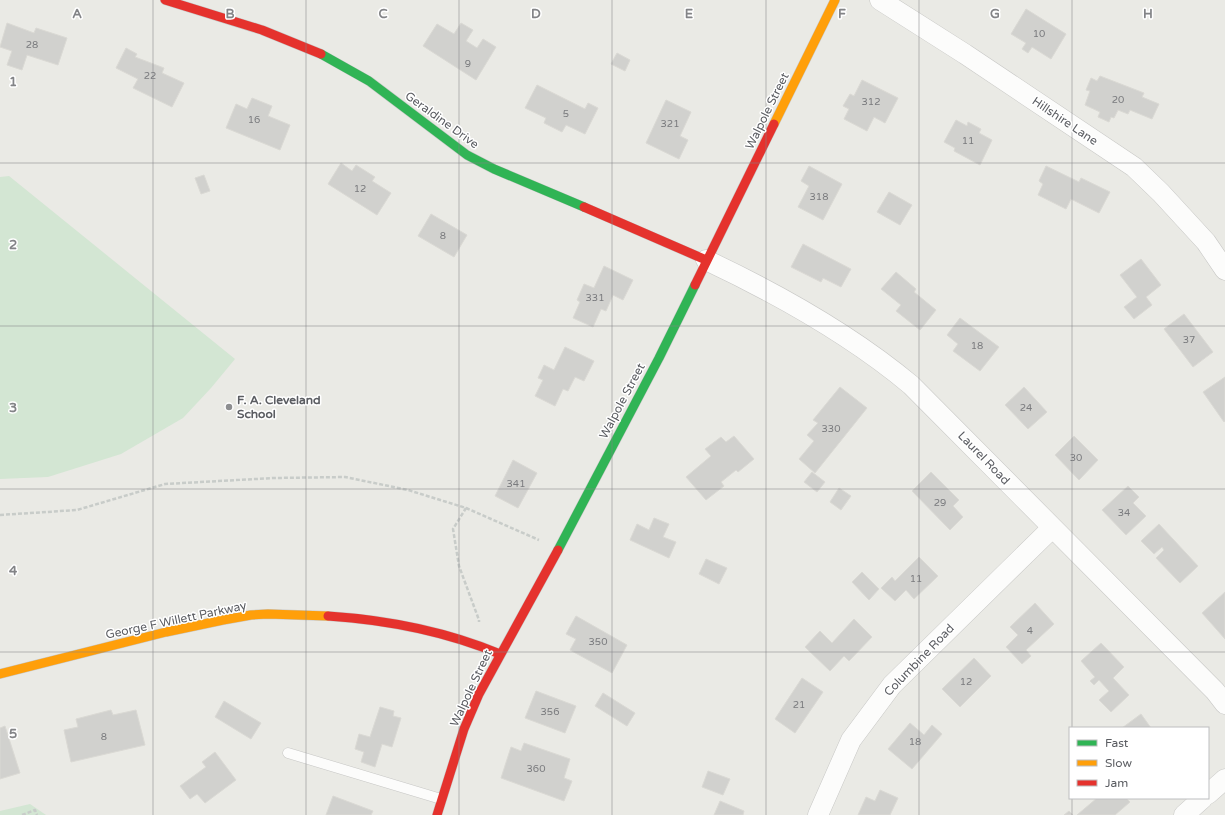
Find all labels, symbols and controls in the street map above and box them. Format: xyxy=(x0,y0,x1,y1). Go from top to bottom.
text: A xyxy=(72,6,82,22)
text: B xyxy=(225,6,235,22)
text: C xyxy=(378,6,388,22)
text: D xyxy=(531,6,541,22)
text: E xyxy=(685,6,693,22)
text: F xyxy=(838,6,846,22)
text: G xyxy=(990,6,1000,22)
text: H xyxy=(1143,6,1153,22)
house number: 10 xyxy=(1033,28,1045,40)
house number: 28 xyxy=(26,39,38,51)
house number: 9 xyxy=(465,58,471,70)
house number: 22 xyxy=(144,70,156,82)
street label: Walpole Street xyxy=(742,70,792,152)
text: 1 xyxy=(9,74,17,90)
street label: Geraldine Drive xyxy=(402,89,482,152)
street label: Hillshire Lane xyxy=(1030,94,1101,148)
house number: 20 xyxy=(1112,94,1124,106)
house number: 312 xyxy=(862,96,880,108)
house number: 5 xyxy=(563,108,569,120)
house number: 16 xyxy=(248,114,260,126)
house number: 321 xyxy=(661,118,679,130)
house number: 11 xyxy=(962,135,974,147)
house number: 12 xyxy=(354,183,366,195)
house number: 318 xyxy=(810,191,828,203)
house number: 8 xyxy=(440,230,446,242)
text: 2 xyxy=(9,237,17,253)
house number: 331 xyxy=(586,292,604,304)
house number: 37 xyxy=(1183,334,1195,346)
house number: 18 xyxy=(971,340,983,352)
street label: Walpole Street xyxy=(596,361,648,441)
place label: F. A. Cleveland School xyxy=(237,393,321,421)
text: 3 xyxy=(9,400,17,416)
marker: F. A. Cleveland School xyxy=(224,402,234,412)
house number: 24 xyxy=(1020,402,1032,414)
house number: 330 xyxy=(822,423,840,435)
street label: Laurel Road xyxy=(955,429,1013,487)
house number: 30 xyxy=(1070,452,1082,464)
house number: 341 xyxy=(507,478,525,490)
house number: 29 xyxy=(934,497,946,509)
house number: 34 xyxy=(1118,507,1130,519)
text: 4 xyxy=(9,563,18,579)
house number: 11 xyxy=(910,573,922,585)
street label: George F Willett Parkway xyxy=(104,598,248,642)
street label: Columbine Road xyxy=(881,621,957,699)
house number: 4 xyxy=(1027,625,1033,637)
house number: 350 xyxy=(589,636,607,648)
street label: Walpole Street xyxy=(447,647,495,729)
house number: 12 xyxy=(960,676,972,688)
house number: 21 xyxy=(793,699,805,711)
house number: 356 xyxy=(541,706,559,718)
text: 5 xyxy=(9,726,17,742)
legend xyxy=(1069,727,1209,799)
house number: 8 xyxy=(101,731,107,743)
house number: 18 xyxy=(909,736,921,748)
text: Fast xyxy=(1105,736,1129,750)
text: Slow xyxy=(1105,756,1132,770)
house number: 360 xyxy=(527,763,545,775)
text: Jam xyxy=(1105,776,1128,790)

